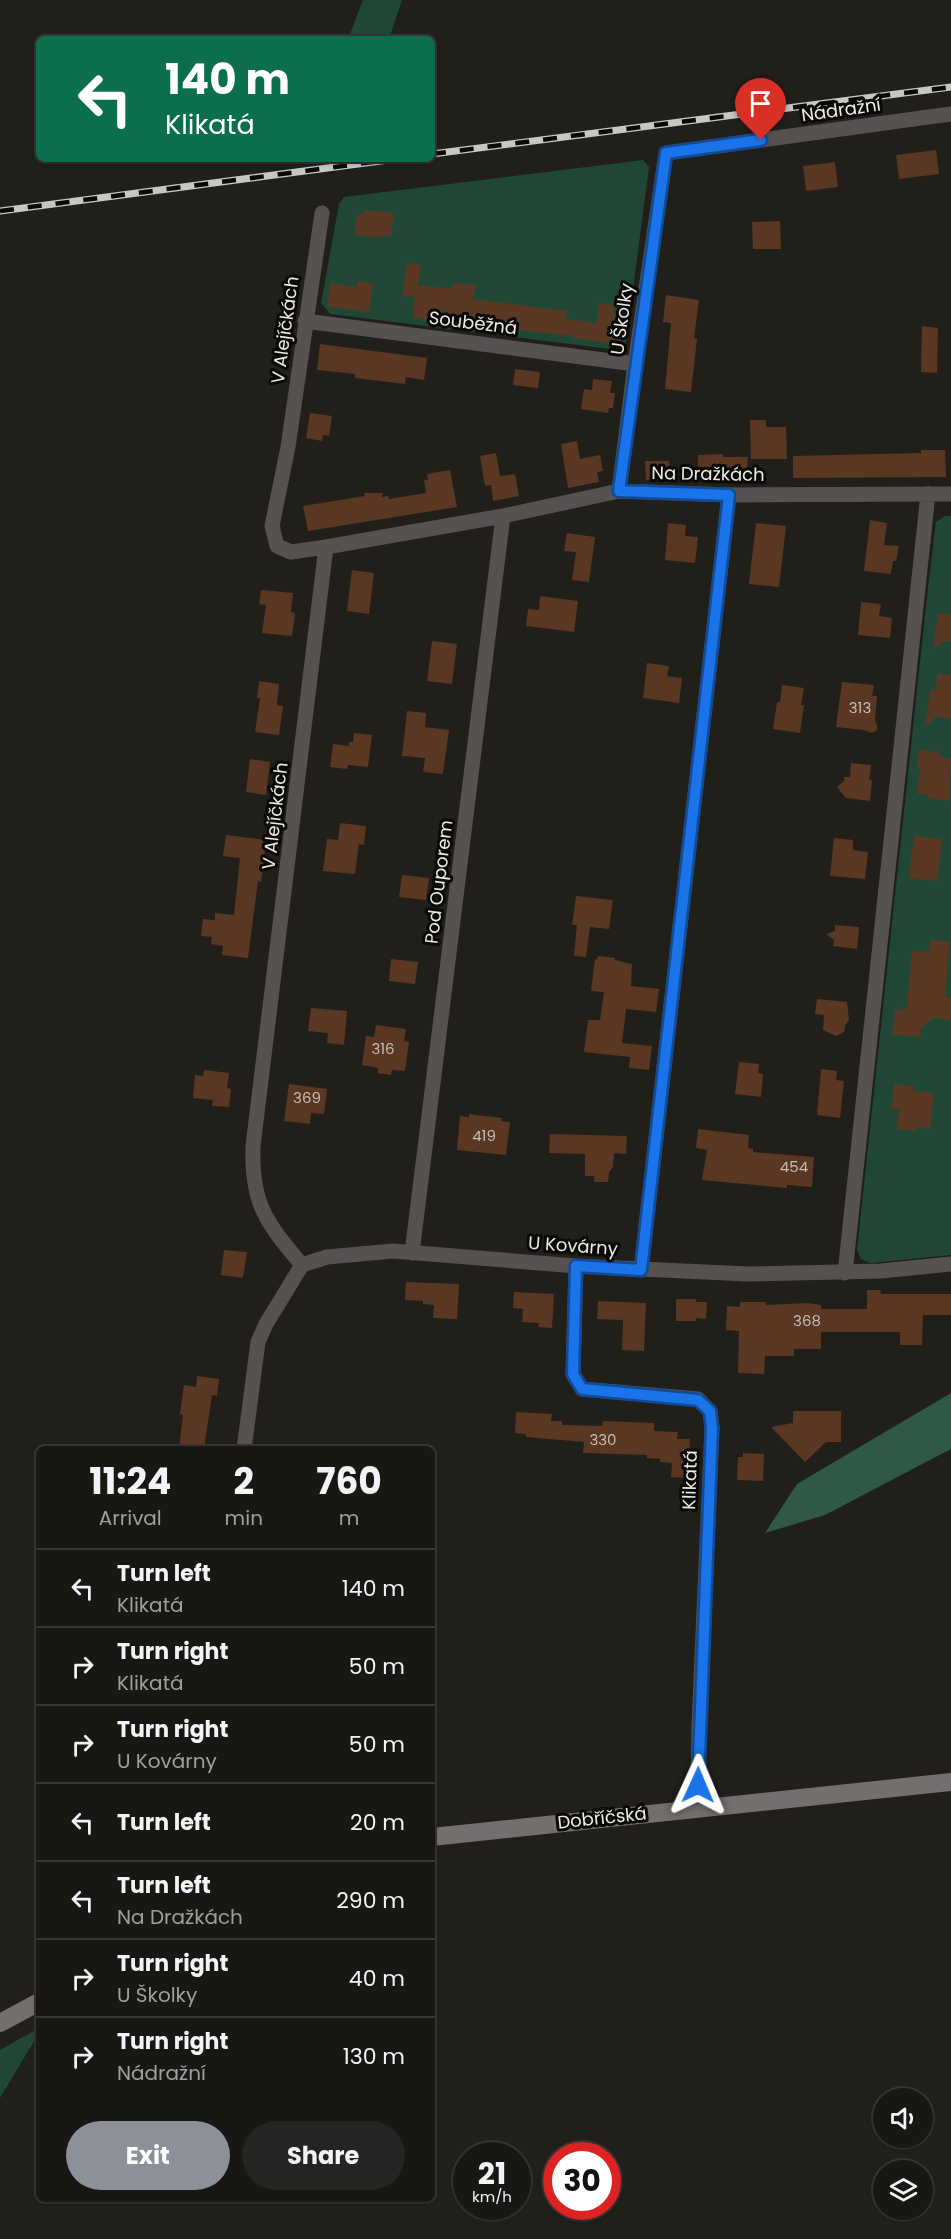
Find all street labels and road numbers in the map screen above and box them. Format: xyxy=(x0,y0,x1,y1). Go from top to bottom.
street label: Nádražní xyxy=(800,92,882,127)
street label: V Alejíčkách xyxy=(265,275,304,385)
street label: U Školky xyxy=(604,281,639,356)
street label: Souběžná xyxy=(427,305,519,340)
street label: Na Dražkách xyxy=(651,460,765,487)
street label: V Alejíčkách xyxy=(255,761,294,871)
street label: Pod Ouporem xyxy=(418,819,459,945)
street label: U Kovárny xyxy=(527,1230,619,1261)
street label: Klikatá xyxy=(676,1450,703,1510)
street label: Dobříčská xyxy=(556,1800,648,1835)

